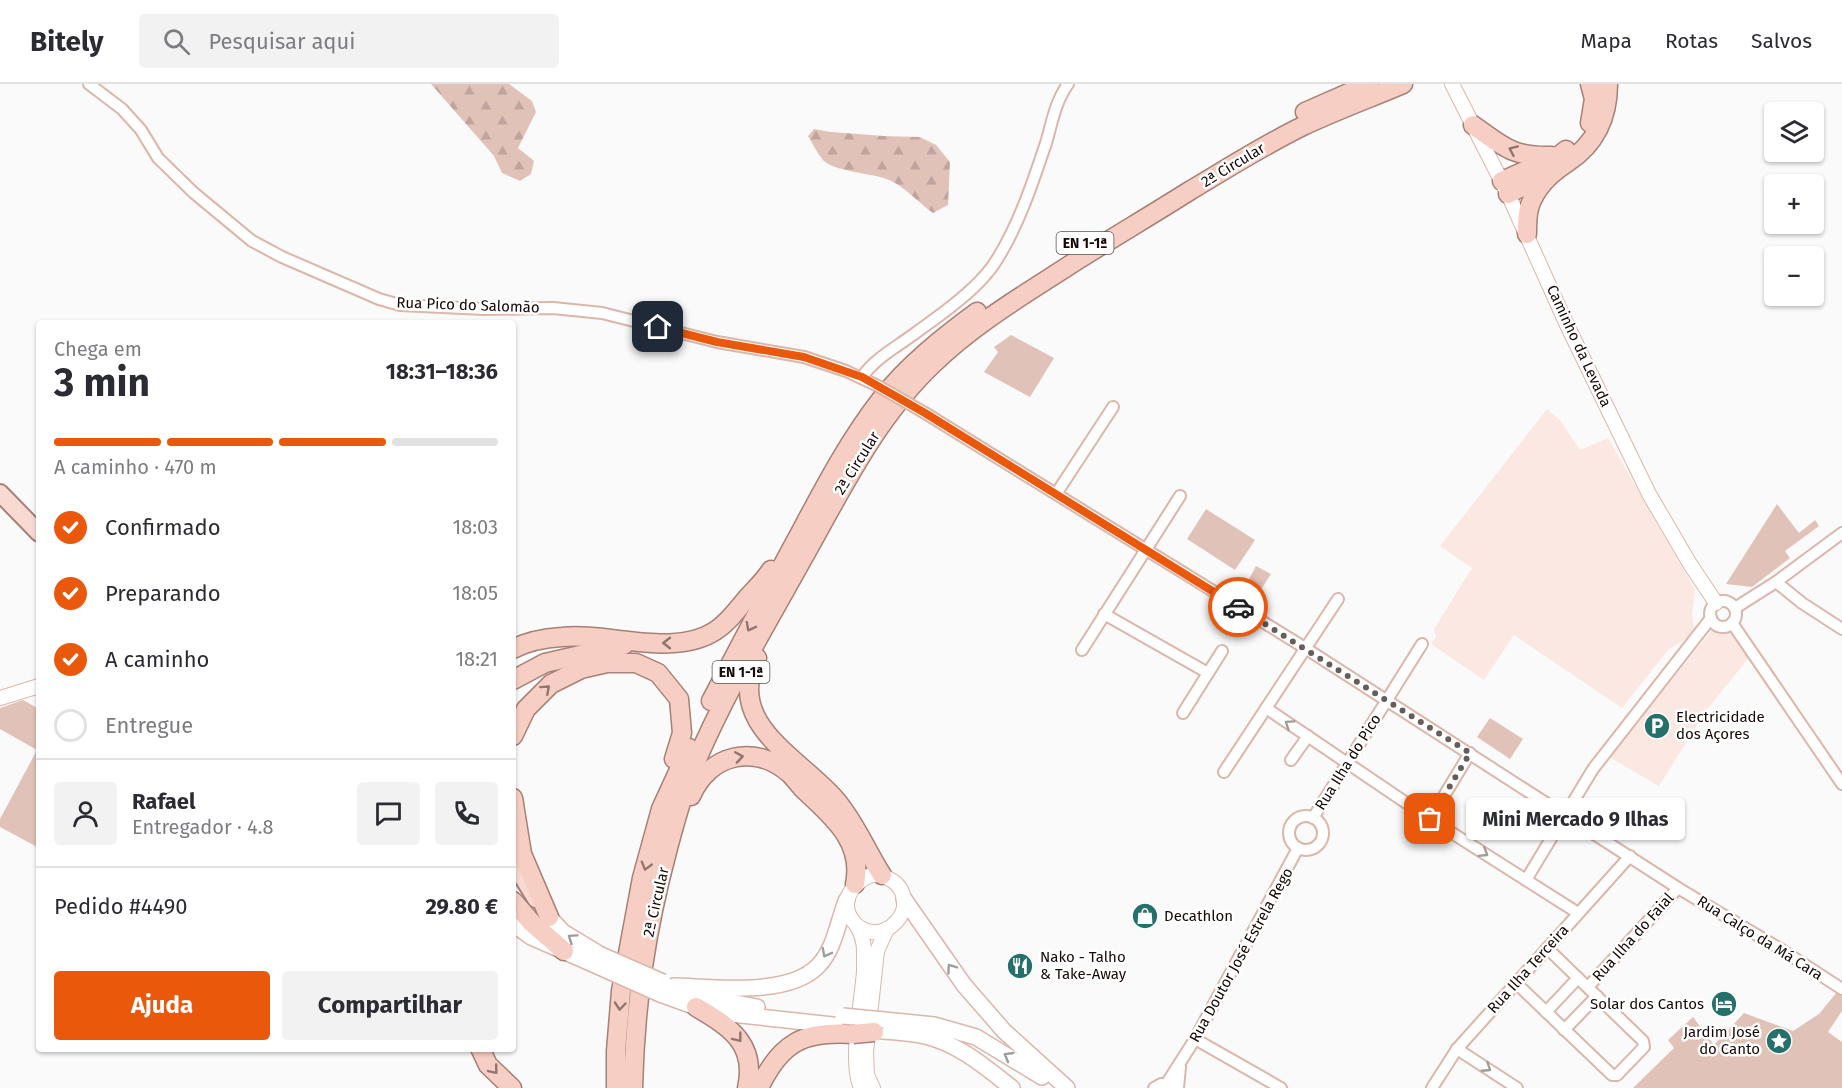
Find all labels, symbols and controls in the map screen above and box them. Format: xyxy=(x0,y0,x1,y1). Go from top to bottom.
search box xyxy=(139,14,559,68)
text: Bitely xyxy=(30,25,103,58)
icon: search xyxy=(160,25,193,58)
text: Pesquisar aqui xyxy=(208,28,356,55)
text: Mapa xyxy=(1581,28,1632,54)
text: Rotas xyxy=(1665,28,1718,54)
text: Salvos xyxy=(1751,28,1812,54)
map controls xyxy=(1764,102,1824,306)
button: layers xyxy=(1764,102,1824,162)
street label: 2ª Circular xyxy=(1198,139,1268,191)
one-way arrow xyxy=(1509,146,1520,158)
button: + xyxy=(1764,174,1824,234)
road number: EN 1-1ª xyxy=(1056,232,1114,254)
button: − xyxy=(1764,246,1824,306)
street label: Caminho da Levada xyxy=(1543,282,1615,410)
street label: Rua Pico do Salomão xyxy=(396,294,540,316)
pin xyxy=(632,301,683,352)
icon: home xyxy=(641,310,674,343)
text: Chega em xyxy=(54,337,142,361)
text: 18:31–18:36 xyxy=(386,358,498,385)
text: 3 min xyxy=(54,360,150,406)
street label: 2ª Circular xyxy=(831,428,884,498)
text: A caminho · 470 m xyxy=(54,455,217,479)
icon: check xyxy=(54,511,87,544)
text: Confirmado xyxy=(105,514,221,541)
text: 18:03 xyxy=(453,515,498,539)
icon: check xyxy=(54,577,87,610)
courier xyxy=(1208,577,1268,637)
text: Preparando xyxy=(105,580,221,607)
text: 18:05 xyxy=(452,581,498,605)
icon: car xyxy=(1222,591,1255,624)
one-way arrow xyxy=(746,621,757,631)
one-way arrow xyxy=(663,637,672,649)
icon: check xyxy=(54,643,87,676)
text: A caminho xyxy=(105,646,209,673)
text: 18:21 xyxy=(455,647,498,671)
road number: EN 1-1ª xyxy=(712,661,770,683)
one-way arrow xyxy=(539,685,550,696)
place label: Electricidade dos Açores xyxy=(1676,708,1765,743)
street label: Rua Ilha do Pico xyxy=(1311,711,1385,813)
parking icon: Electricidade dos Açores xyxy=(1642,711,1672,741)
text: Entregue xyxy=(105,712,193,739)
one-way arrow xyxy=(1285,720,1296,731)
one-way arrow xyxy=(734,752,744,764)
button: person xyxy=(54,782,117,845)
button: chat xyxy=(357,782,420,845)
button: phone xyxy=(435,782,498,845)
text: Rafael xyxy=(132,788,195,815)
pin xyxy=(1404,793,1455,844)
callout: Mini Mercado 9 Ilhas xyxy=(1466,798,1685,840)
icon: bag xyxy=(1413,802,1446,835)
text: Mini Mercado 9 Ilhas xyxy=(1483,807,1668,831)
text: Entregador · 4.8 xyxy=(132,815,274,839)
one-way arrow xyxy=(1477,846,1488,857)
one-way arrow xyxy=(640,861,653,871)
street label: Rua Doutor José Estrela Rego xyxy=(1185,864,1297,1046)
street label: 2ª Circular xyxy=(639,865,673,939)
street label: Rua Ilha do Faial xyxy=(1589,889,1678,985)
street label: Rua Calço da Má Cara xyxy=(1694,892,1826,984)
text: Pedido #4490 xyxy=(54,893,188,920)
text: 29.80 € xyxy=(425,893,498,920)
shop icon: Decathlon xyxy=(1130,901,1160,931)
place label: Decathlon xyxy=(1164,907,1233,925)
street label: Rua Ilha Terceira xyxy=(1484,921,1572,1017)
one-way arrow xyxy=(568,934,579,945)
one-way arrow xyxy=(822,947,833,957)
place label: Nako - Talho & Take-Away xyxy=(1040,948,1127,983)
restaurant icon: Nako - Talho & Take-Away xyxy=(1005,951,1035,981)
one-way arrow xyxy=(947,963,958,974)
button: Ajuda xyxy=(54,971,270,1040)
button: Compartilhar xyxy=(282,971,498,1040)
hotel icon: Solar dos Cantos xyxy=(1709,989,1739,1019)
place label: Solar dos Cantos xyxy=(1590,995,1704,1013)
one-way arrow xyxy=(614,1001,627,1010)
place label: Jardim José do Canto xyxy=(1683,1023,1760,1058)
place icon: Jardim José do Canto xyxy=(1764,1026,1794,1056)
one-way arrow xyxy=(731,1032,742,1043)
one-way arrow xyxy=(1004,1052,1014,1063)
one-way arrow xyxy=(1481,1061,1491,1073)
one-way arrow xyxy=(486,1063,497,1074)

